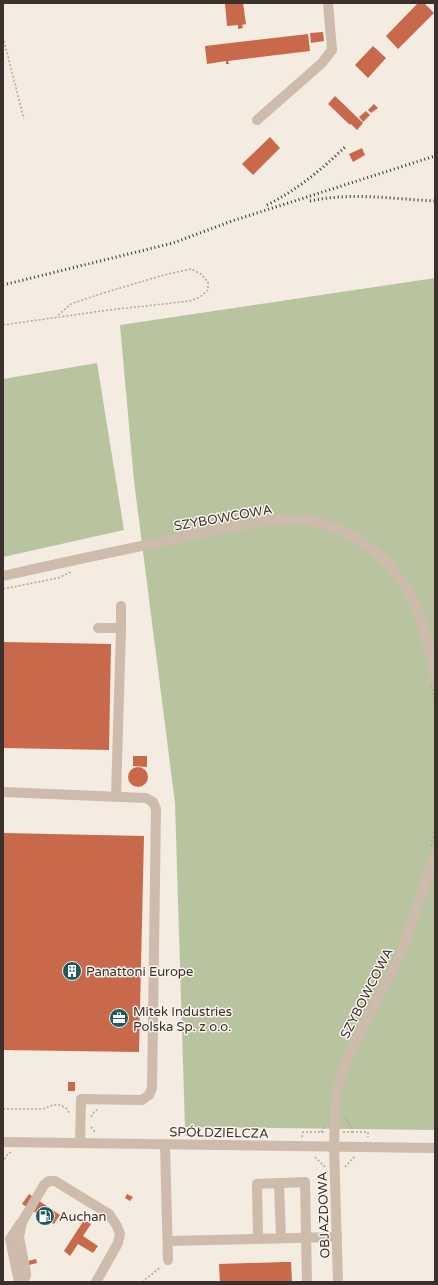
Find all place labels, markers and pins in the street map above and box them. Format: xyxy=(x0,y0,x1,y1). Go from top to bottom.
building icon: Panattoni Europe xyxy=(61,960,83,982)
place label: Panattoni Europe xyxy=(86,964,193,980)
place label: Mitek Industries Polska Sp. z o.o. xyxy=(133,1004,232,1035)
office icon: Mitek Industries Polska Sp. z o.o. xyxy=(108,1007,130,1029)
fuel station icon: Auchan xyxy=(34,1205,56,1227)
place label: Auchan xyxy=(59,1209,107,1225)

